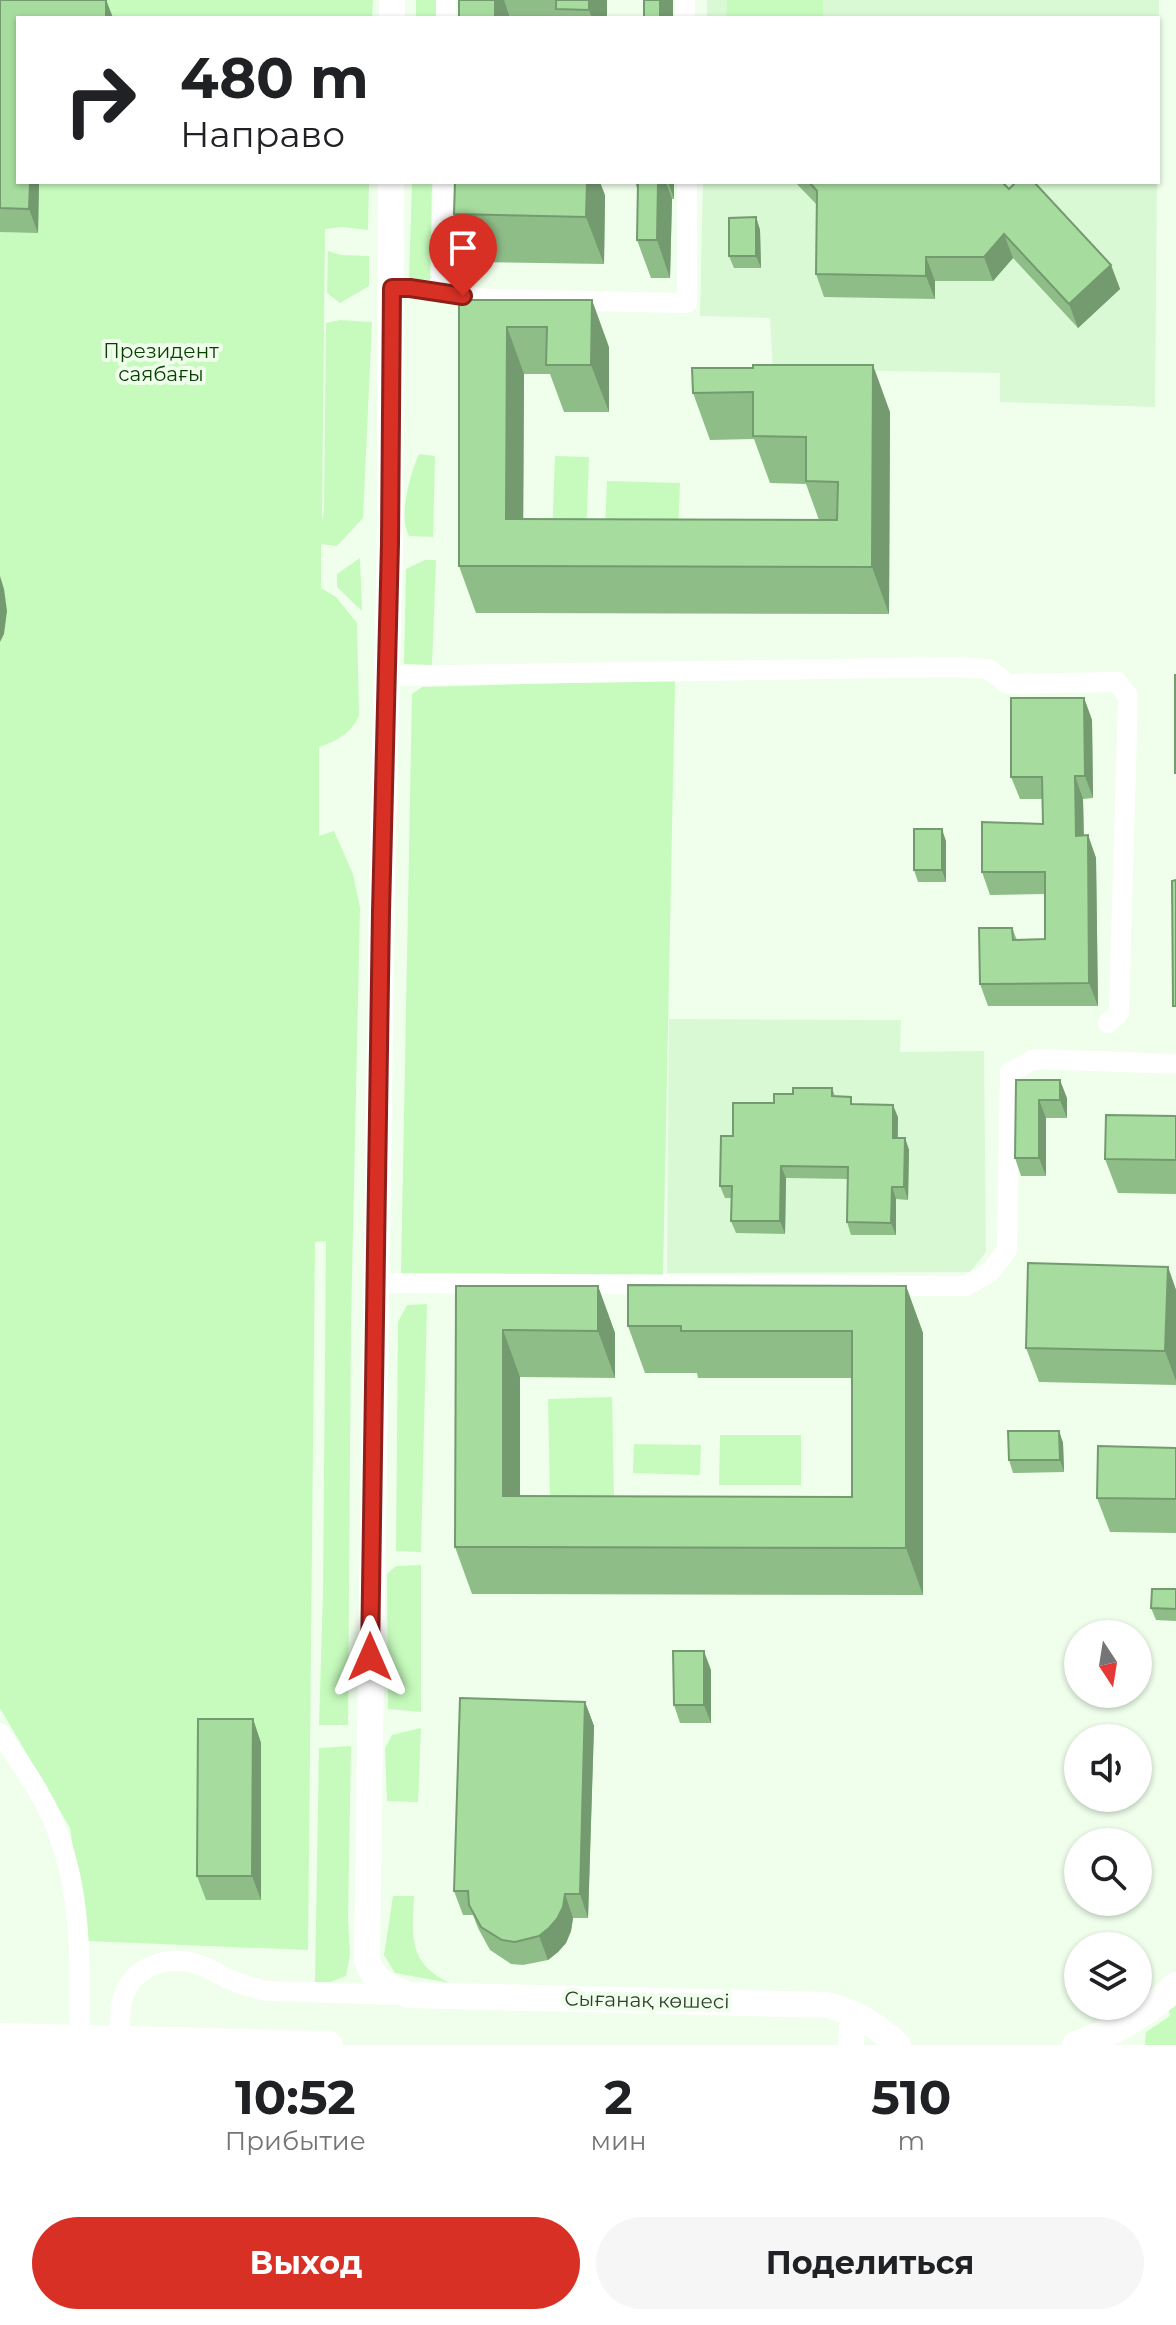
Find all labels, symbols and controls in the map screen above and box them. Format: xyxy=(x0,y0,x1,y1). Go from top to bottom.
text: 480 m xyxy=(180,44,369,112)
icon: right xyxy=(48,48,152,152)
text: Направо xyxy=(180,112,345,156)
pin xyxy=(429,214,497,296)
icon: arrive xyxy=(441,226,485,270)
park label: Президент саябағы xyxy=(103,339,219,386)
position arrow xyxy=(328,1615,412,1699)
north arrow xyxy=(1064,1620,1152,1708)
map controls xyxy=(1064,1620,1152,2020)
button: sound xyxy=(1064,1724,1152,1812)
button: search xyxy=(1064,1828,1152,1916)
button: layers xyxy=(1064,1932,1152,2020)
street label: Сығанақ көшесі xyxy=(564,1987,730,2013)
text: 10:52 xyxy=(235,2068,356,2126)
text: 2 xyxy=(604,2068,633,2126)
text: 510 xyxy=(871,2068,951,2126)
text: Прибытие xyxy=(225,2125,366,2157)
text: мин xyxy=(591,2125,647,2157)
text: m xyxy=(897,2125,925,2157)
button: Выход xyxy=(32,2217,580,2309)
button: Поделиться xyxy=(596,2217,1144,2309)

